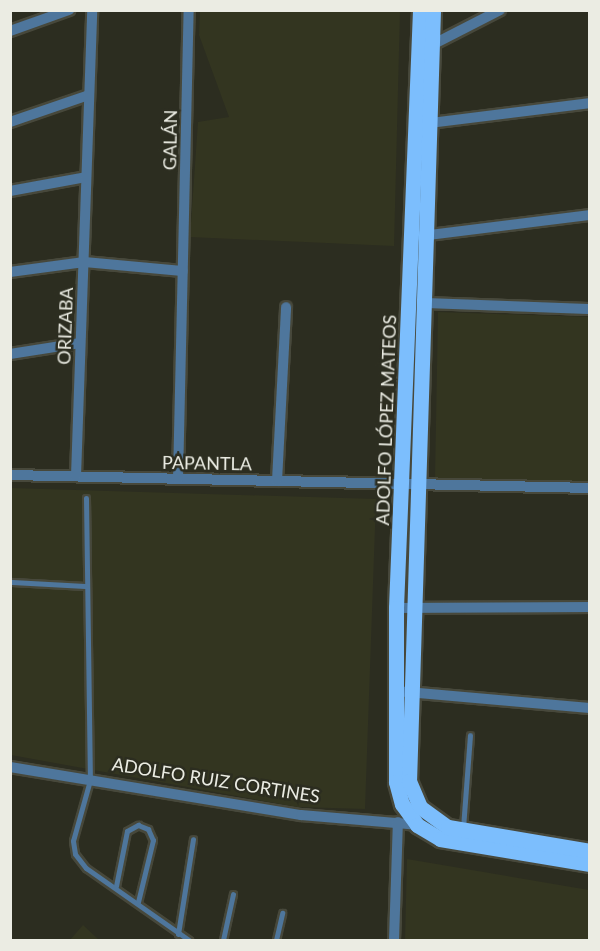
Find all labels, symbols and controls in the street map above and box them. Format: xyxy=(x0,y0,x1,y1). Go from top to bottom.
street label: GALÁN xyxy=(159,110,181,170)
street label: ORIZABA xyxy=(53,287,77,365)
street label: ADOLFO LÓPEZ MATEOS xyxy=(372,314,400,526)
street label: PAPANTLA xyxy=(162,451,252,475)
street label: ADOLFO RUIZ CORTINES xyxy=(111,753,321,807)

